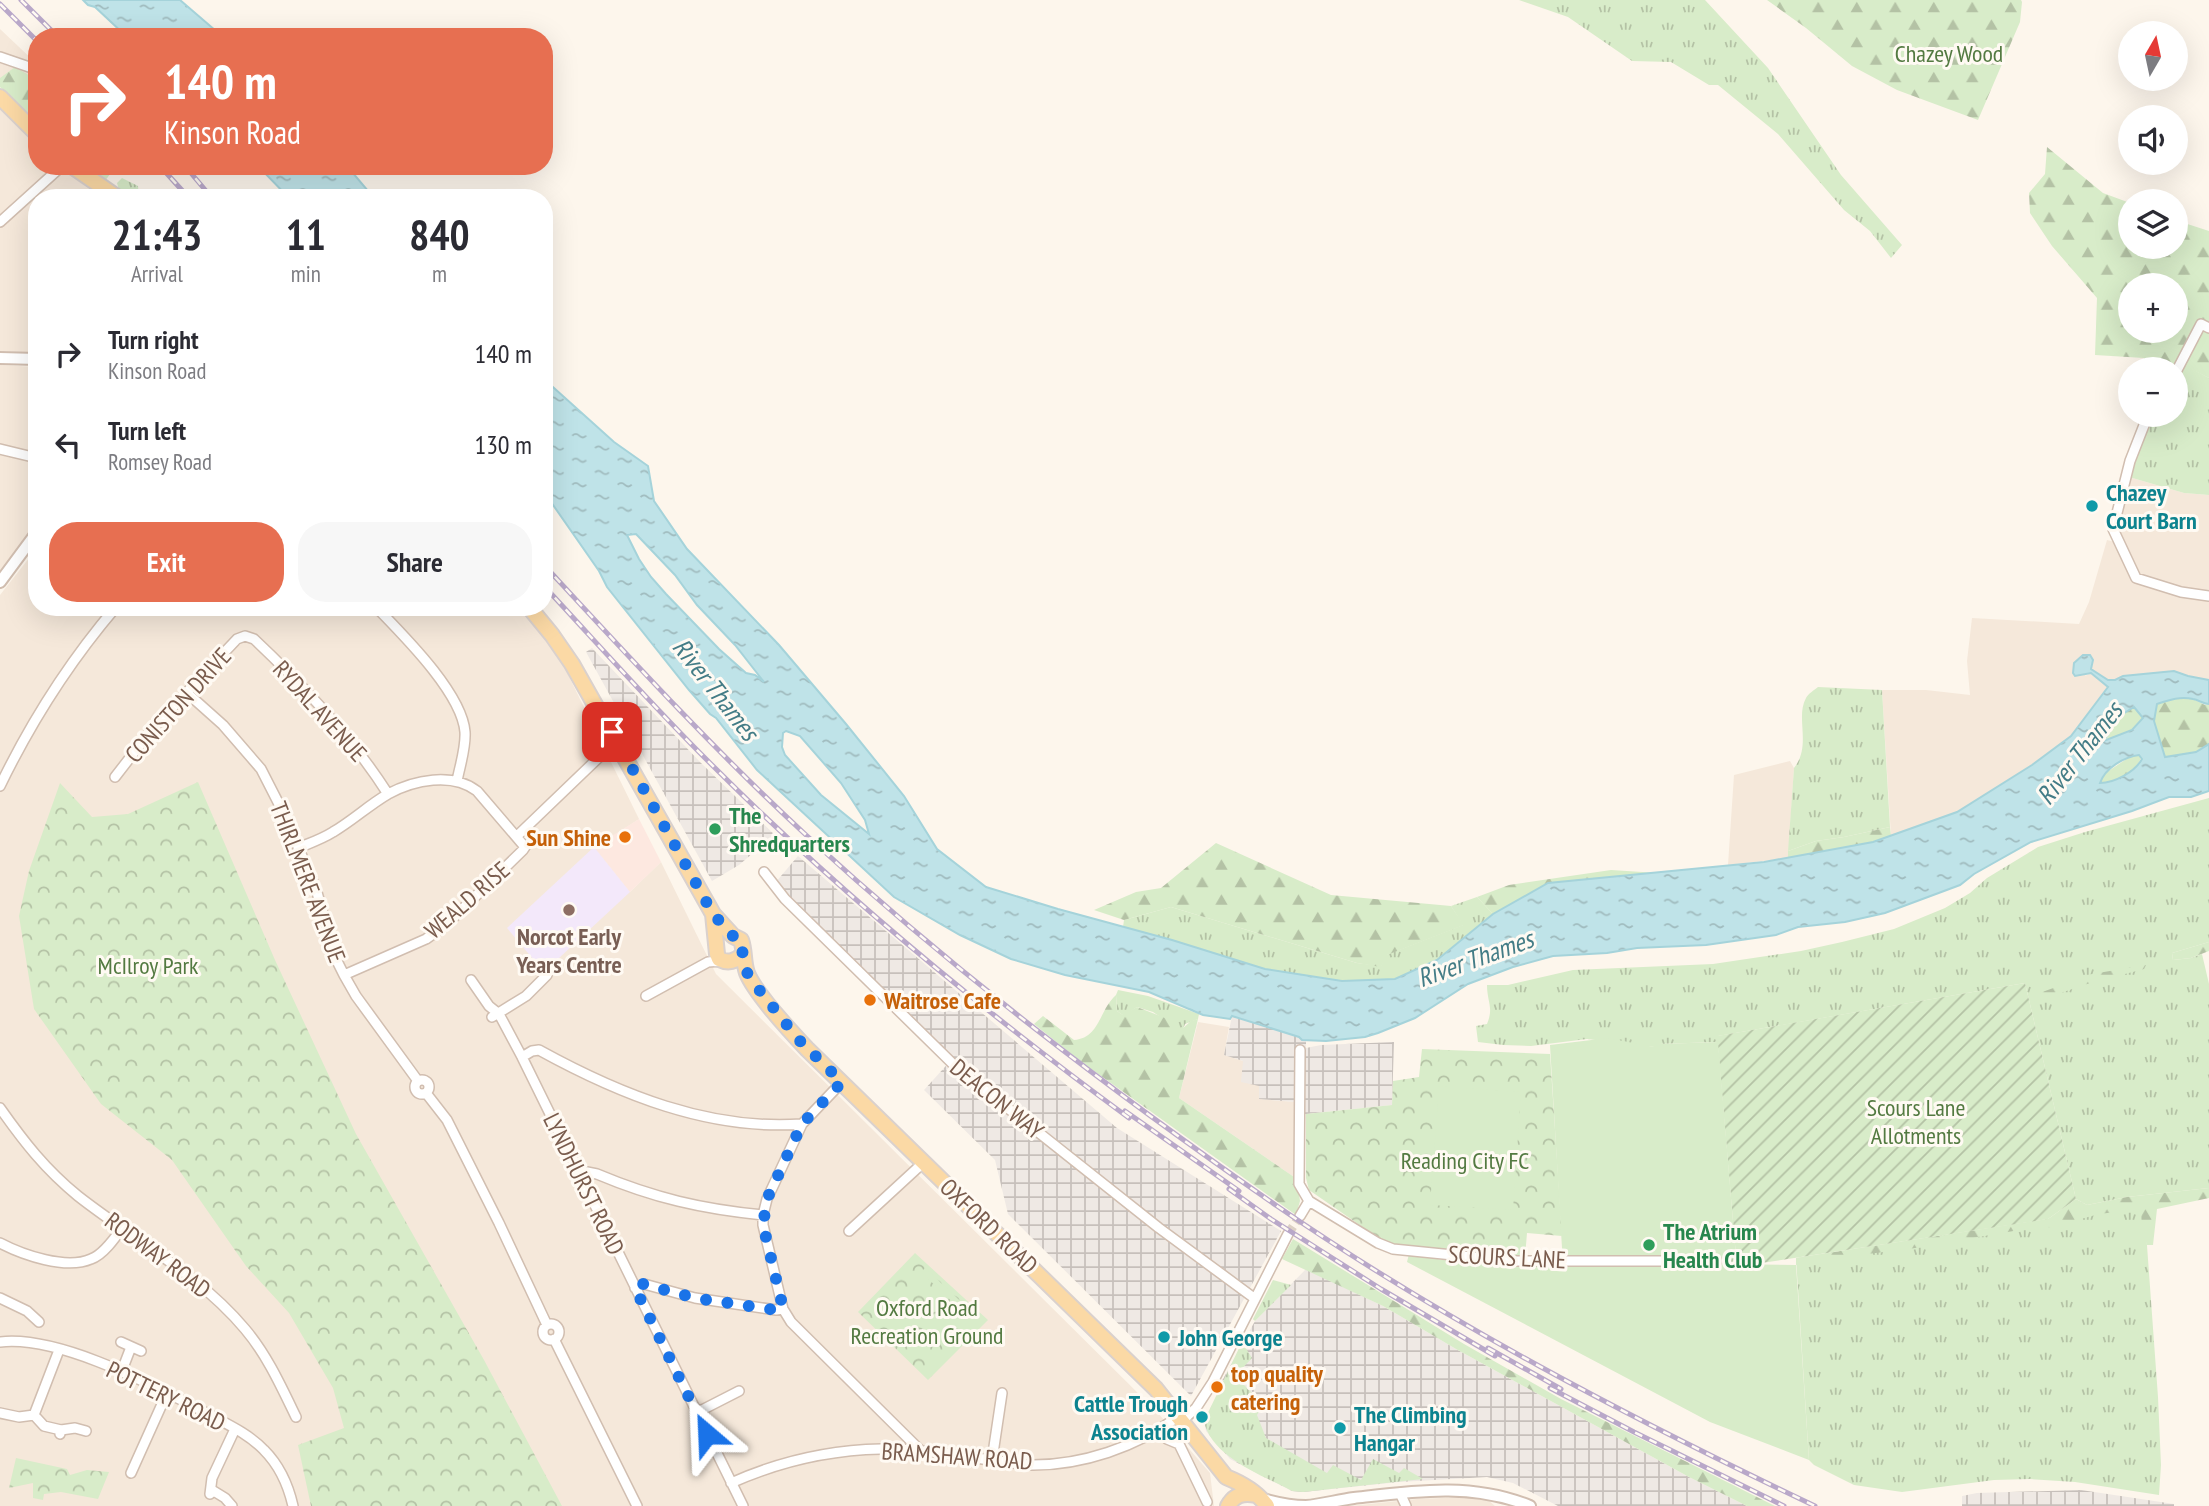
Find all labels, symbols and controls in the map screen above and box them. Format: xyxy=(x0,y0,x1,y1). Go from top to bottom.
north arrow xyxy=(2118,21,2188,91)
map controls xyxy=(2118,21,2188,427)
park label: Chazey Wood xyxy=(1895,38,2003,69)
text: 140 m xyxy=(164,49,277,113)
icon: right xyxy=(49,56,140,147)
button: sound xyxy=(2118,105,2188,175)
text: Kinson Road xyxy=(164,111,301,153)
button: layers xyxy=(2118,189,2188,259)
text: 21:43 xyxy=(111,207,202,262)
text: 11 xyxy=(286,207,326,262)
text: 840 xyxy=(409,207,470,262)
text: Arrival xyxy=(131,259,183,288)
text: min xyxy=(291,259,321,288)
text: m xyxy=(432,259,447,288)
button: + xyxy=(2118,273,2188,343)
text: Turn right xyxy=(108,323,199,356)
icon: right xyxy=(49,335,87,373)
text: 140 m xyxy=(474,337,532,370)
text: Kinson Road xyxy=(108,356,206,385)
button: − xyxy=(2118,357,2188,427)
text: Turn left xyxy=(108,414,186,447)
icon: left xyxy=(49,426,87,464)
text: 130 m xyxy=(474,428,532,461)
text: Romsey Road xyxy=(108,447,212,476)
place label: Chazey Court Barn xyxy=(2106,477,2197,536)
marker: Chazey Court Barn xyxy=(2084,498,2100,514)
button: Exit xyxy=(49,522,284,602)
button: Share xyxy=(298,522,532,602)
water label: River Thames xyxy=(666,631,768,749)
street label: CONISTON DRIVE xyxy=(118,641,238,769)
street label: RYDAL AVENUE xyxy=(266,654,374,768)
water label: River Thames xyxy=(2029,693,2131,811)
pin xyxy=(582,702,642,762)
icon: arrive xyxy=(593,713,631,751)
street label: THIRLMERE AVENUE xyxy=(263,797,353,967)
place label: The Shredquarters xyxy=(729,800,850,859)
marker: The Shredquarters xyxy=(707,821,723,837)
place label: Sun Shine xyxy=(526,822,611,853)
marker: Sun Shine xyxy=(617,829,633,845)
street label: WEALD RISE xyxy=(418,854,516,946)
marker: Norcot Early Years Centre xyxy=(561,902,577,918)
place label: Norcot Early Years Centre xyxy=(515,921,622,980)
water label: River Thames xyxy=(1413,921,1539,994)
park label: McIlroy Park xyxy=(98,950,199,981)
place label: Waitrose Cafe xyxy=(883,985,1001,1016)
marker: Waitrose Cafe xyxy=(862,992,878,1008)
street label: DEACON WAY xyxy=(944,1052,1050,1146)
park label: Scours Lane Allotments xyxy=(1867,1092,1965,1151)
street label: LYNDHURST ROAD xyxy=(536,1108,632,1260)
park label: Reading City FC xyxy=(1401,1145,1529,1176)
street label: OXFORD ROAD xyxy=(933,1172,1045,1280)
street label: RODWAY ROAD xyxy=(99,1205,217,1305)
place label: The Atrium Health Club xyxy=(1663,1216,1763,1275)
marker: The Atrium Health Club xyxy=(1641,1237,1657,1253)
street label: SCOURS LANE xyxy=(1447,1238,1567,1276)
park label: Oxford Road Recreation Ground xyxy=(851,1292,1003,1351)
place label: John George xyxy=(1177,1322,1283,1353)
marker: John George xyxy=(1156,1329,1172,1345)
street label: POTTERY ROAD xyxy=(101,1354,231,1438)
place label: top quality catering xyxy=(1231,1358,1323,1417)
marker: top quality catering xyxy=(1209,1379,1225,1395)
place label: Cattle Trough Association xyxy=(1074,1388,1188,1447)
position arrow xyxy=(670,1397,744,1471)
place label: The Climbing Hangar xyxy=(1354,1399,1467,1458)
marker: Cattle Trough Association xyxy=(1194,1409,1210,1425)
marker: The Climbing Hangar xyxy=(1332,1420,1348,1436)
street label: BRAMSHAW ROAD xyxy=(881,1435,1033,1477)

